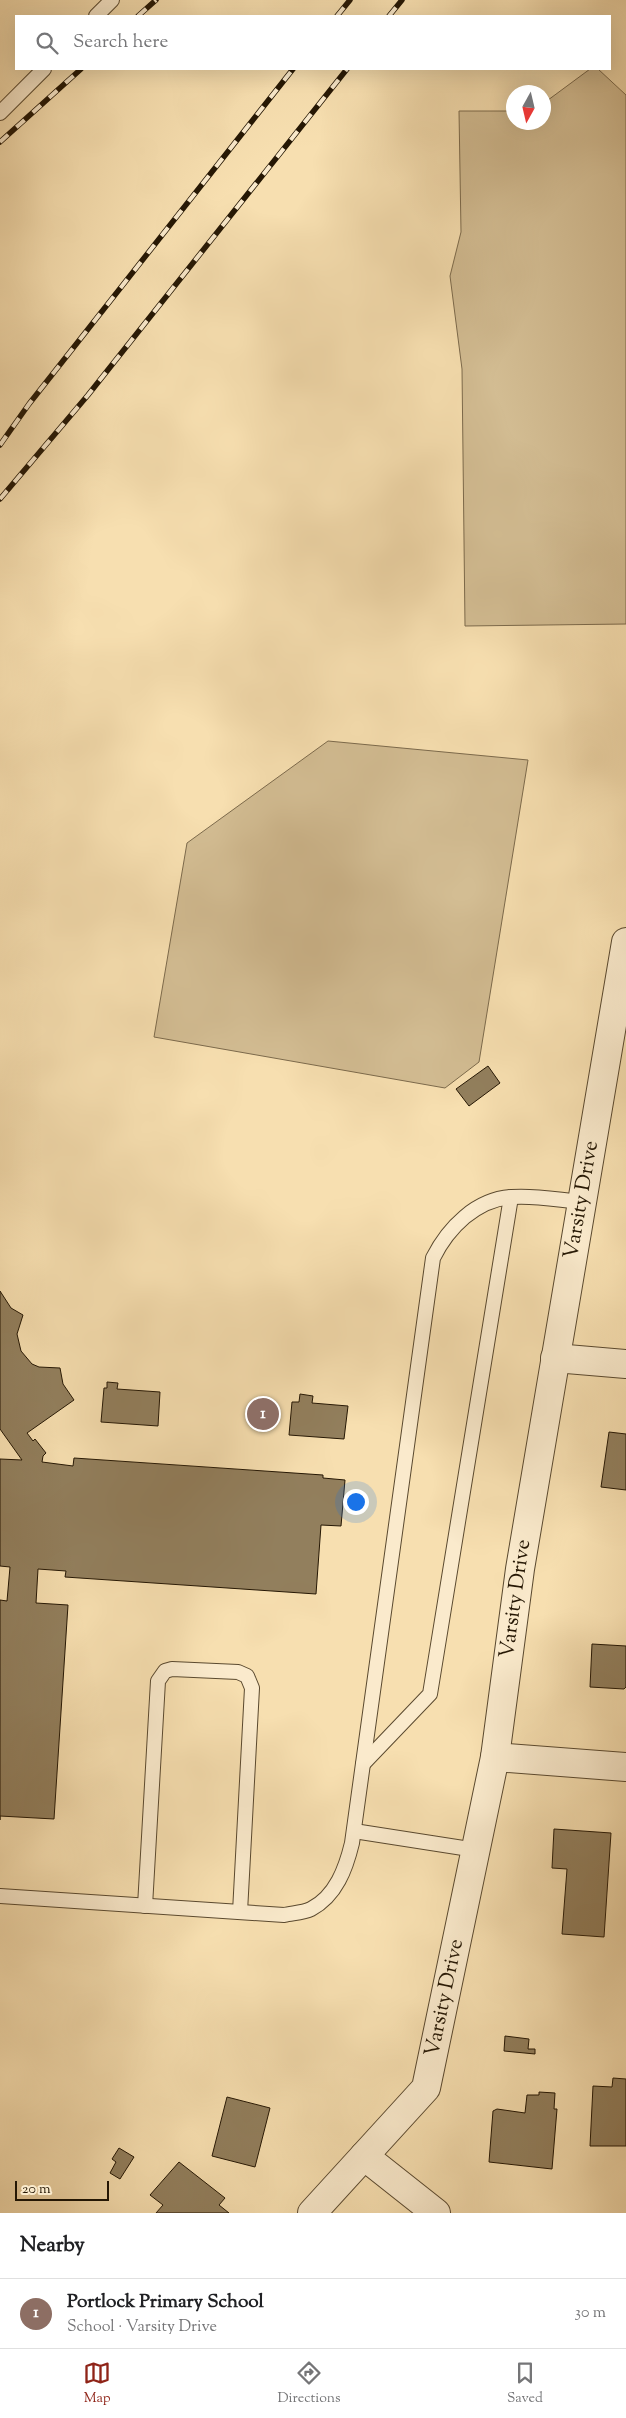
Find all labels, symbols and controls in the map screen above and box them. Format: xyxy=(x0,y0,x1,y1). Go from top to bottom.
search box xyxy=(15,15,611,70)
icon: search xyxy=(33,29,61,57)
text: Search here xyxy=(73,29,168,56)
north arrow xyxy=(506,85,551,130)
street label: Varsity Drive xyxy=(557,1138,607,1262)
pin: 1 xyxy=(247,1395,279,1433)
your location xyxy=(343,1489,369,1515)
street label: Varsity Drive xyxy=(493,1538,539,1660)
street label: Varsity Drive xyxy=(418,1936,472,2060)
scale bar xyxy=(15,2178,109,2201)
text: 20 m xyxy=(22,2180,51,2200)
text: Nearby xyxy=(20,2231,85,2261)
text: Portlock Primary School xyxy=(67,2289,264,2316)
text: 1 xyxy=(33,2302,39,2325)
text: 30 m xyxy=(575,2302,606,2325)
text: School · Varsity Drive xyxy=(67,2316,217,2339)
tab: Map xyxy=(83,2359,111,2409)
tab: Directions xyxy=(277,2359,341,2409)
tab: Saved xyxy=(507,2359,543,2409)

